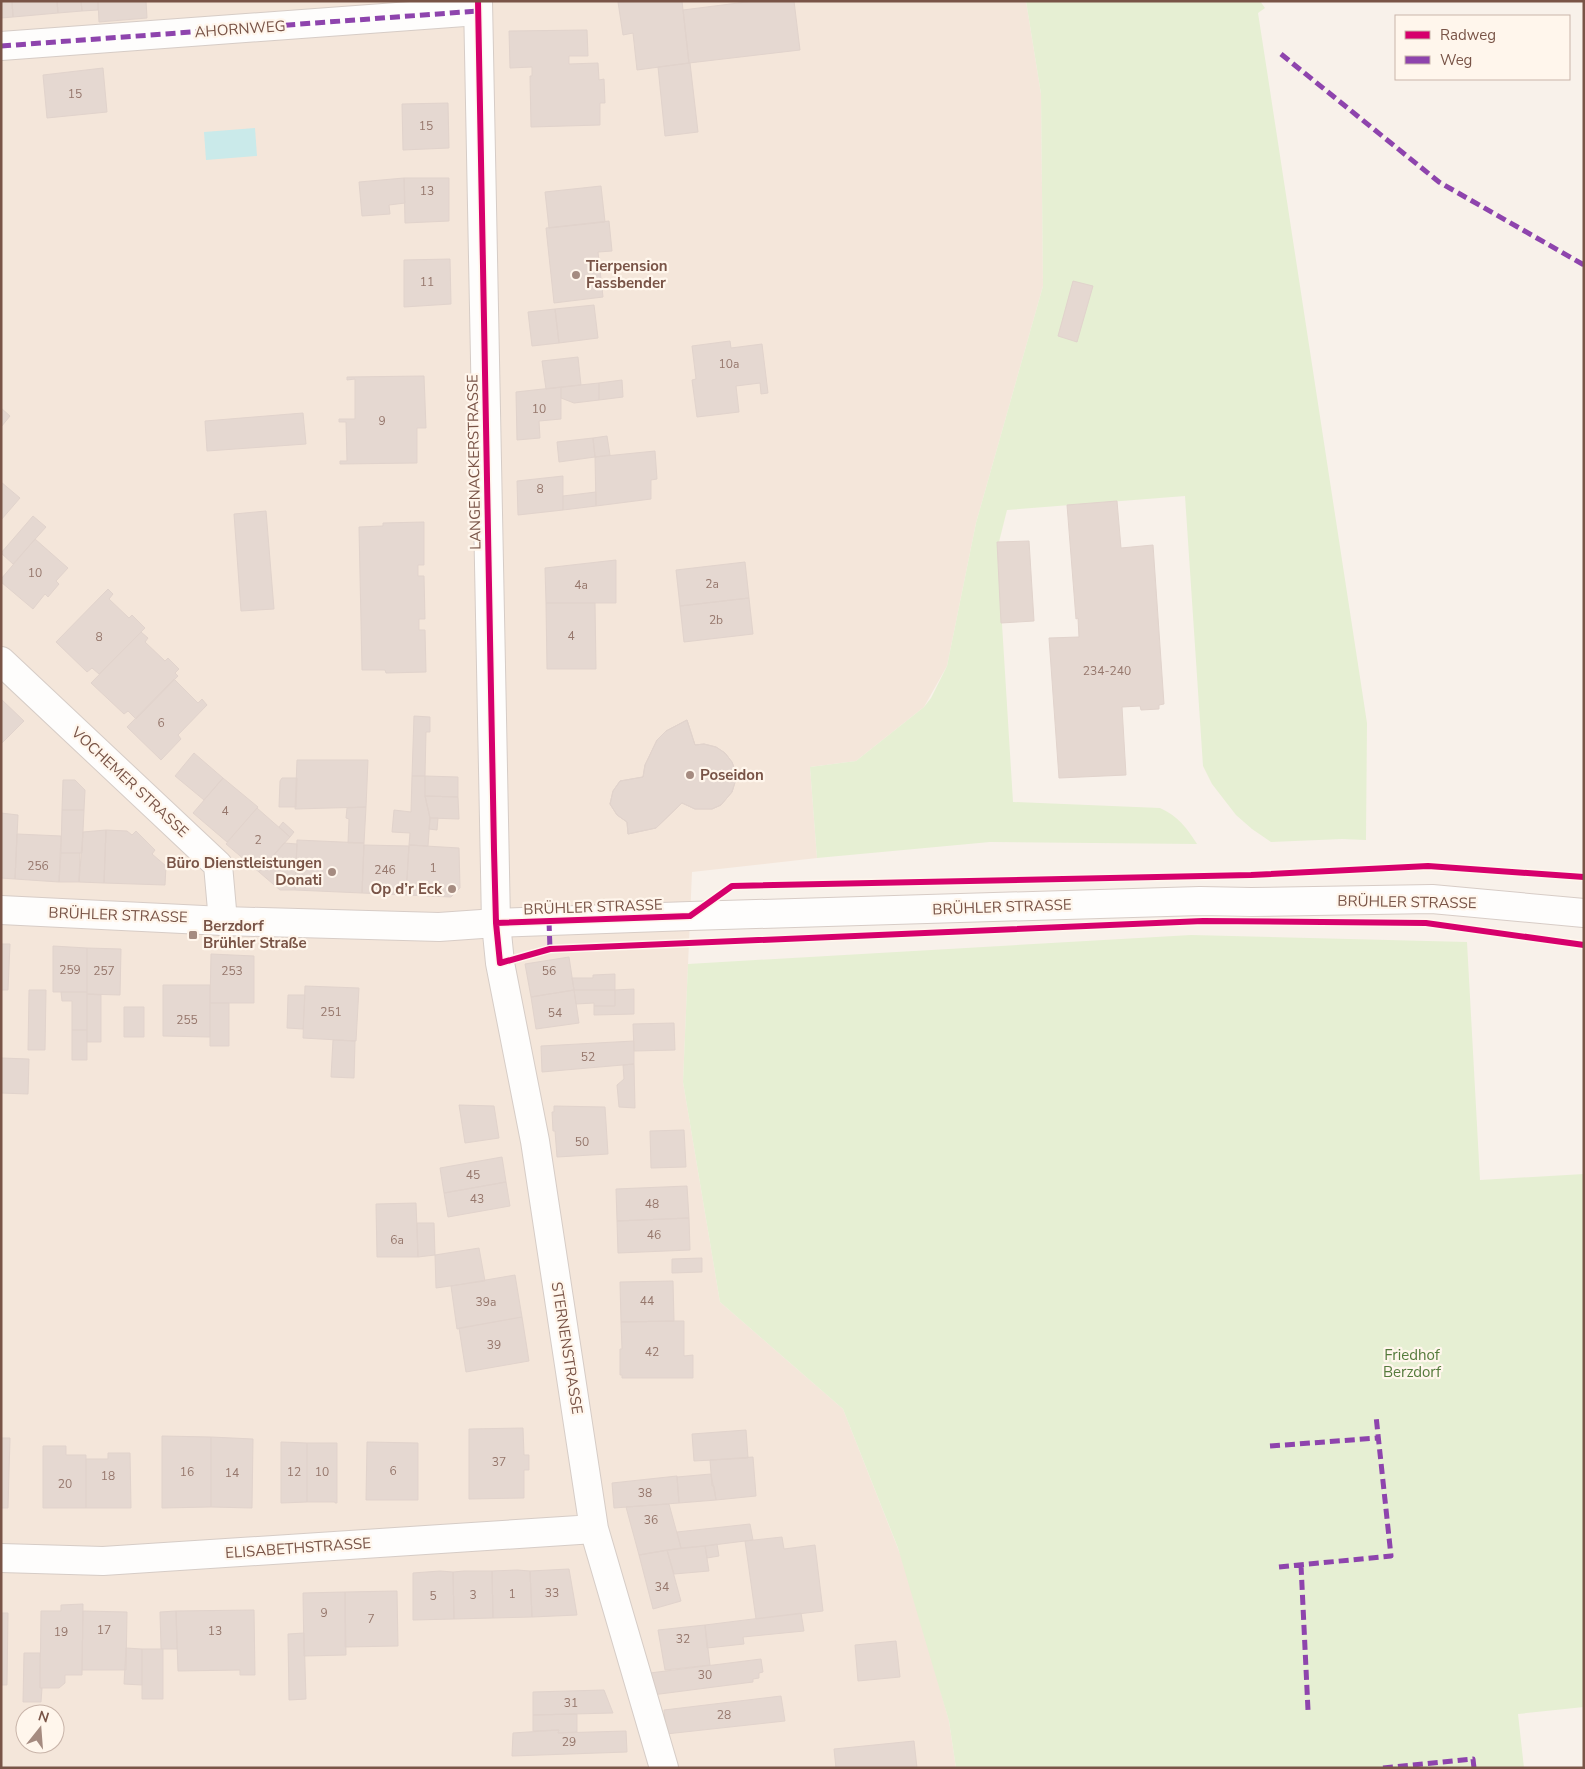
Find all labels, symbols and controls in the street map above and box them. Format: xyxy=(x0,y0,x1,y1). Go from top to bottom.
legend xyxy=(1395,15,1570,80)
street label: AHORNWEG xyxy=(194,16,286,42)
text: Radweg xyxy=(1440,25,1496,45)
text: Weg xyxy=(1440,50,1472,70)
house number: 15 xyxy=(68,86,82,102)
house number: 15 xyxy=(419,118,433,134)
house number: 13 xyxy=(420,183,434,199)
place label: Tierpension Fassbender xyxy=(586,256,668,293)
marker: Tierpension Fassbender xyxy=(570,269,582,281)
house number: 11 xyxy=(420,274,434,290)
house number: 10a xyxy=(719,356,739,372)
street label: LANGENACKERSTRASSE xyxy=(462,374,486,550)
house number: 10 xyxy=(532,401,546,417)
house number: 9 xyxy=(378,413,386,429)
house number: 8 xyxy=(536,481,544,497)
house number: 10 xyxy=(28,565,42,581)
house number: 2a xyxy=(705,576,719,592)
house number: 4a xyxy=(574,577,588,593)
house number: 2b xyxy=(709,612,723,628)
house number: 4 xyxy=(567,628,575,644)
house number: 8 xyxy=(95,629,103,645)
house number: 234-240 xyxy=(1083,663,1131,679)
house number: 6 xyxy=(157,715,165,731)
street label: VOCHEMER STRASSE xyxy=(66,722,193,842)
place label: Poseidon xyxy=(700,765,764,785)
marker: Poseidon xyxy=(684,769,696,781)
house number: 4 xyxy=(221,803,229,819)
house number: 2 xyxy=(254,832,262,848)
place label: Büro Dienstleistungen Donati xyxy=(166,853,322,890)
house number: 256 xyxy=(27,858,49,874)
house number: 1 xyxy=(429,860,437,876)
house number: 246 xyxy=(374,862,396,878)
marker: Büro Dienstleistungen Donati xyxy=(326,866,338,878)
place label: Op d’r Eck xyxy=(370,879,443,899)
marker: Op d’r Eck xyxy=(446,883,458,895)
street label: BRÜHLER STRASSE xyxy=(1337,891,1477,913)
street label: BRÜHLER STRASSE xyxy=(523,895,663,919)
street label: BRÜHLER STRASSE xyxy=(932,895,1072,919)
street label: BRÜHLER STRASSE xyxy=(48,903,188,927)
place label: Berzdorf Brühler Straße xyxy=(203,916,307,953)
marker: Berzdorf Brühler Straße xyxy=(187,929,199,941)
house number: 259 xyxy=(59,962,81,978)
house number: 257 xyxy=(93,963,115,979)
house number: 253 xyxy=(221,963,243,979)
house number: 56 xyxy=(542,963,556,979)
house number: 251 xyxy=(320,1004,342,1020)
house number: 54 xyxy=(548,1005,562,1021)
house number: 255 xyxy=(176,1012,198,1028)
house number: 52 xyxy=(581,1049,595,1065)
house number: 50 xyxy=(575,1134,589,1150)
house number: 45 xyxy=(466,1167,480,1183)
house number: 43 xyxy=(470,1191,484,1207)
house number: 48 xyxy=(645,1196,659,1212)
house number: 46 xyxy=(647,1227,661,1243)
house number: 6a xyxy=(390,1232,404,1248)
street label: STERNENSTRASSE xyxy=(547,1280,587,1416)
house number: 44 xyxy=(640,1293,654,1309)
house number: 39a xyxy=(476,1294,496,1310)
house number: 39 xyxy=(487,1337,501,1353)
house number: 42 xyxy=(645,1344,659,1360)
park label: Friedhof Berzdorf xyxy=(1383,1345,1442,1382)
house number: 37 xyxy=(492,1454,506,1470)
house number: 6 xyxy=(389,1463,397,1479)
house number: 16 xyxy=(180,1464,194,1480)
house number: 12 xyxy=(287,1464,301,1480)
house number: 10 xyxy=(315,1464,329,1480)
house number: 14 xyxy=(225,1465,239,1481)
house number: 18 xyxy=(101,1468,115,1484)
house number: 20 xyxy=(58,1476,72,1492)
house number: 38 xyxy=(638,1485,652,1501)
house number: 36 xyxy=(644,1512,658,1528)
street label: ELISABETHSTRASSE xyxy=(225,1533,371,1563)
house number: 34 xyxy=(655,1579,669,1595)
house number: 33 xyxy=(545,1585,559,1601)
house number: 1 xyxy=(508,1586,516,1602)
house number: 3 xyxy=(469,1587,477,1603)
house number: 5 xyxy=(429,1588,437,1604)
house number: 9 xyxy=(320,1605,328,1621)
house number: 7 xyxy=(367,1611,375,1627)
house number: 17 xyxy=(97,1622,111,1638)
house number: 13 xyxy=(208,1623,222,1639)
house number: 19 xyxy=(54,1624,68,1640)
house number: 32 xyxy=(676,1631,690,1647)
house number: 30 xyxy=(698,1667,712,1683)
house number: 31 xyxy=(564,1695,578,1711)
north arrow xyxy=(15,1704,65,1754)
text: N xyxy=(36,1706,51,1728)
house number: 28 xyxy=(717,1707,731,1723)
house number: 29 xyxy=(562,1734,576,1750)

